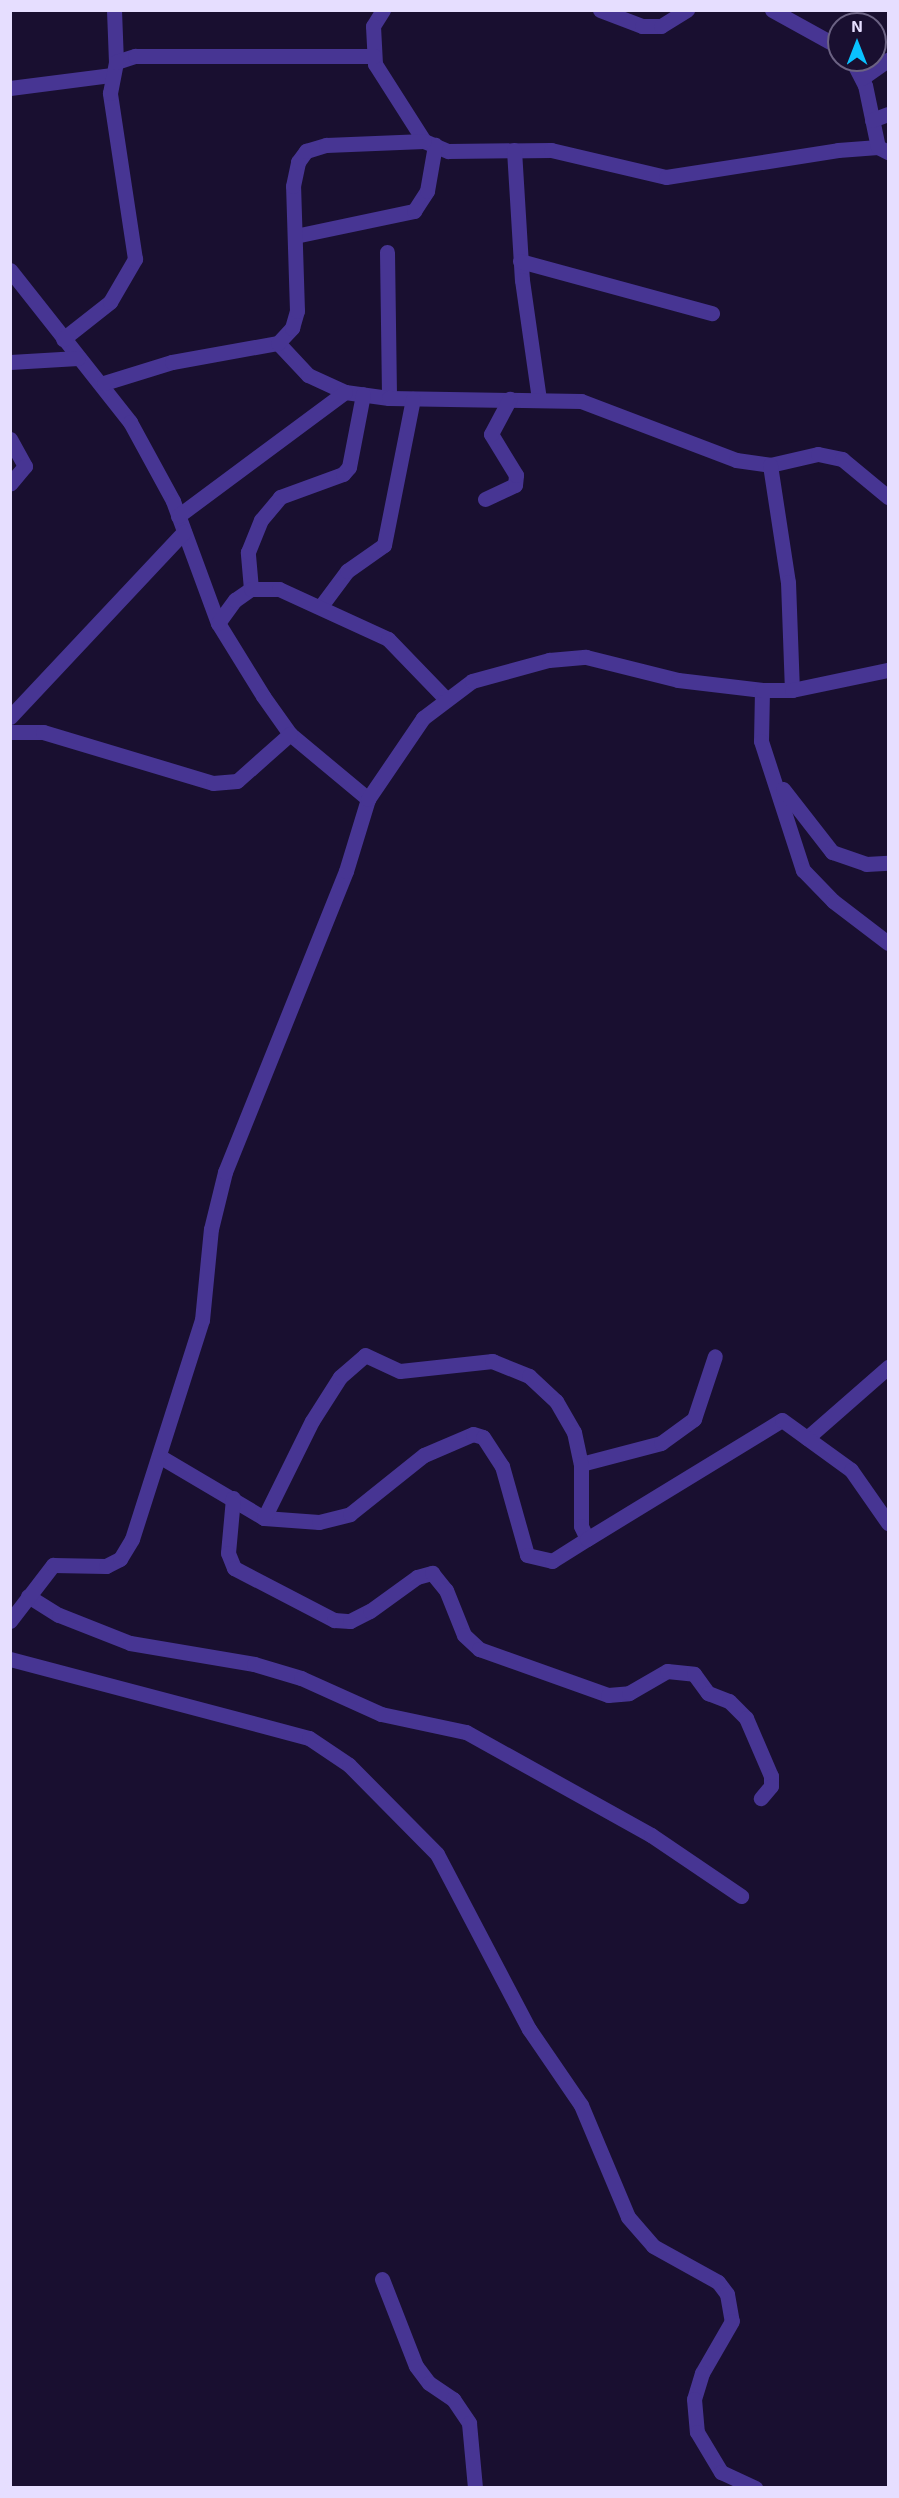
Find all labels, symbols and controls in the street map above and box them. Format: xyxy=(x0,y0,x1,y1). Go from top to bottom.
north arrow xyxy=(827,12,887,72)
text: N xyxy=(851,16,863,35)

